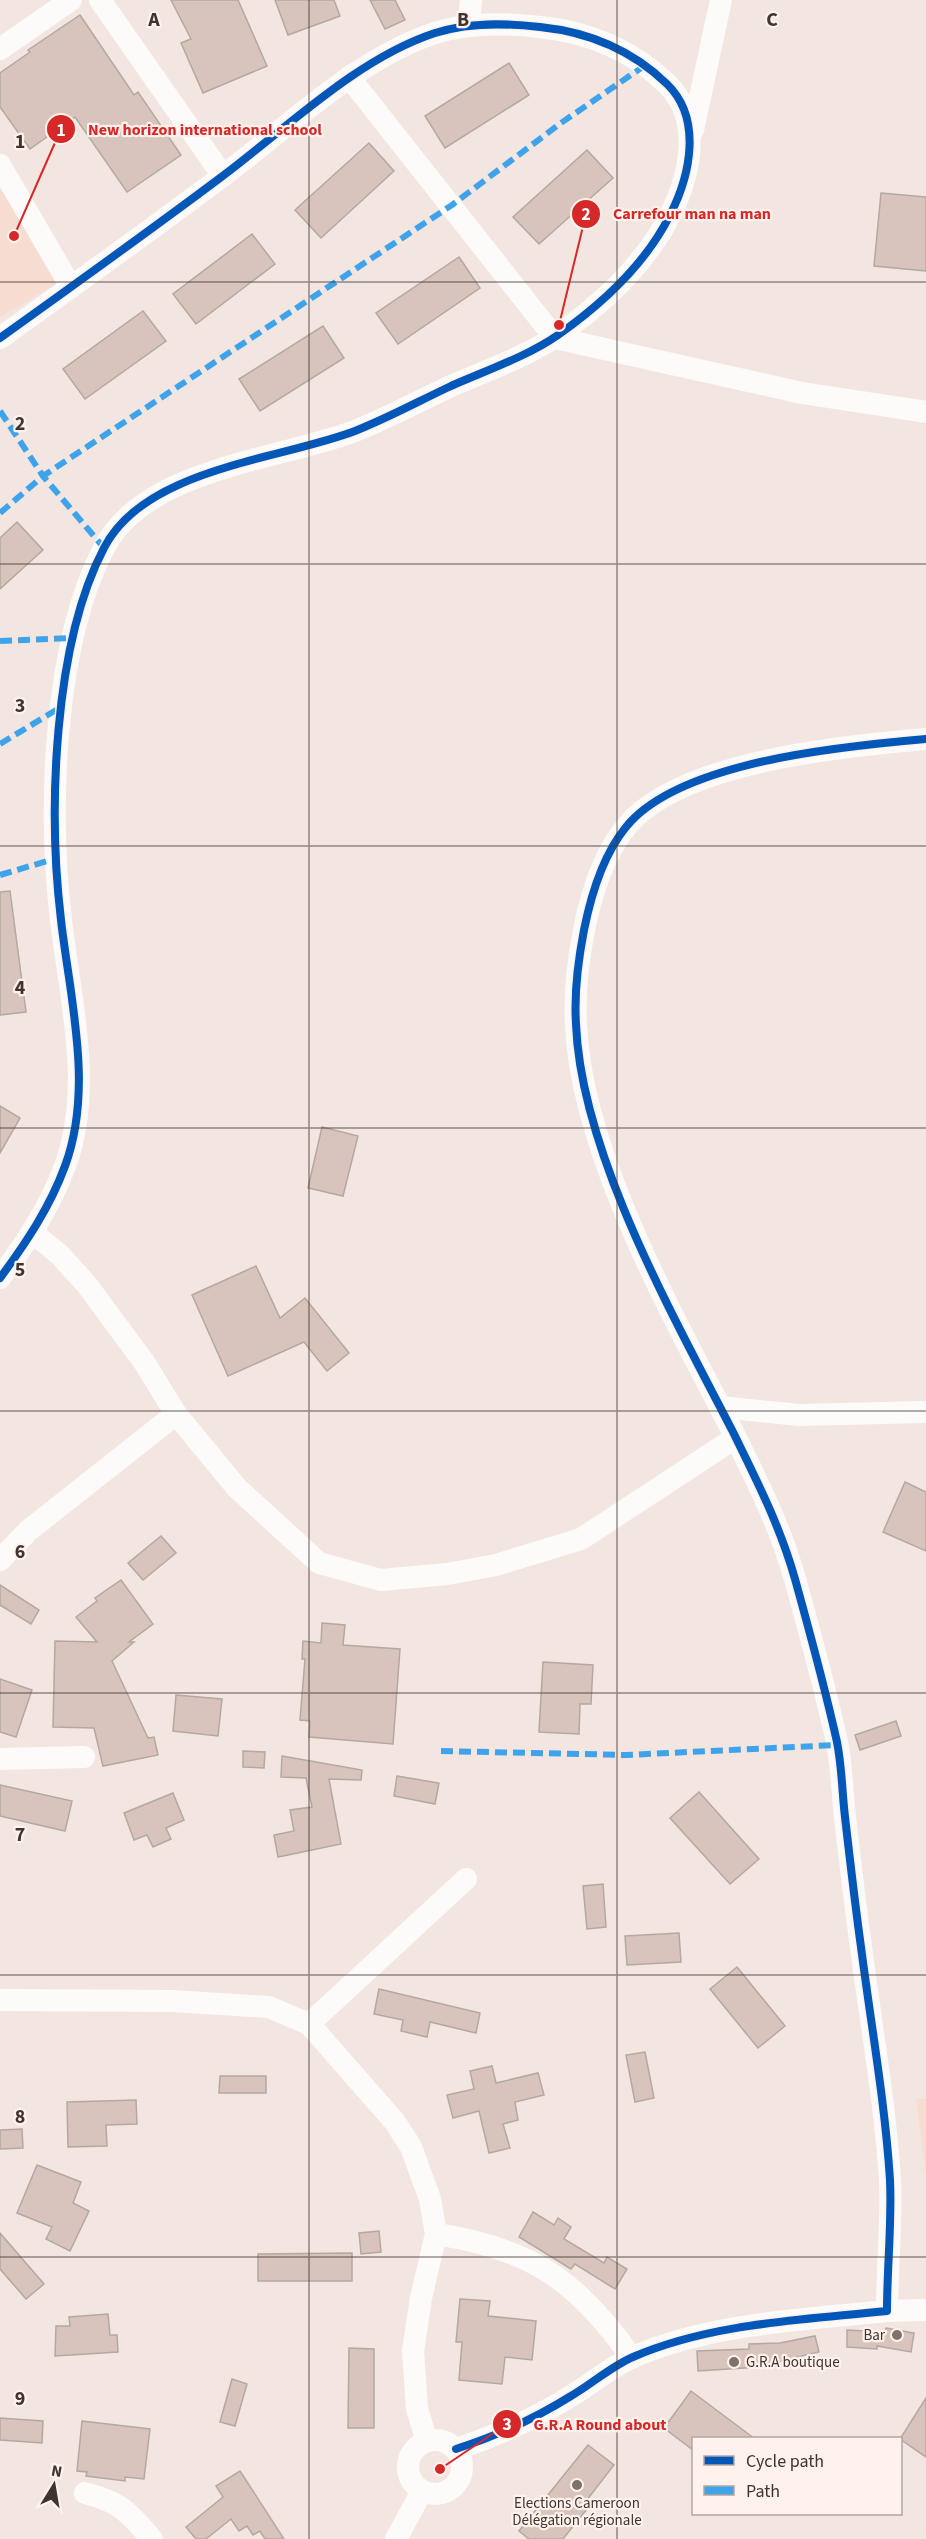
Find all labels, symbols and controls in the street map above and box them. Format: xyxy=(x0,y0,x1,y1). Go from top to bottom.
text: A xyxy=(147,6,160,34)
text: B xyxy=(457,6,469,34)
text: C xyxy=(766,6,778,34)
callout: New horizon international school xyxy=(46,112,334,146)
text: 1 xyxy=(56,118,66,143)
text: New horizon international school xyxy=(88,119,322,141)
text: 1 xyxy=(15,128,25,156)
callout: Carrefour man na man xyxy=(571,197,783,231)
text: 2 xyxy=(581,202,591,227)
text: Carrefour man na man xyxy=(613,203,771,225)
text: 2 xyxy=(15,410,25,438)
text: 3 xyxy=(15,692,25,720)
text: 4 xyxy=(15,974,26,1002)
text: 5 xyxy=(15,1256,25,1284)
text: 6 xyxy=(15,1538,25,1566)
text: 7 xyxy=(15,1821,25,1849)
text: 8 xyxy=(15,2103,25,2131)
place label: Bar xyxy=(863,2325,886,2346)
marker: Bar xyxy=(890,2328,904,2342)
place label: G.R.A boutique xyxy=(746,2352,840,2373)
marker: G.R.A boutique xyxy=(727,2355,741,2369)
text: 9 xyxy=(15,2385,25,2413)
callout: G.R.A Round about xyxy=(492,2407,679,2441)
text: 3 xyxy=(502,2412,512,2437)
text: G.R.A Round about xyxy=(534,2414,666,2436)
legend xyxy=(692,2437,902,2515)
text: Cycle path xyxy=(746,2449,824,2474)
north arrow xyxy=(24,2455,84,2515)
text: N xyxy=(49,2459,64,2483)
marker: Elections Cameroon Délégation régionale xyxy=(570,2478,584,2492)
text: Path xyxy=(746,2479,780,2504)
place label: Elections Cameroon Délégation régionale xyxy=(512,2493,642,2531)

